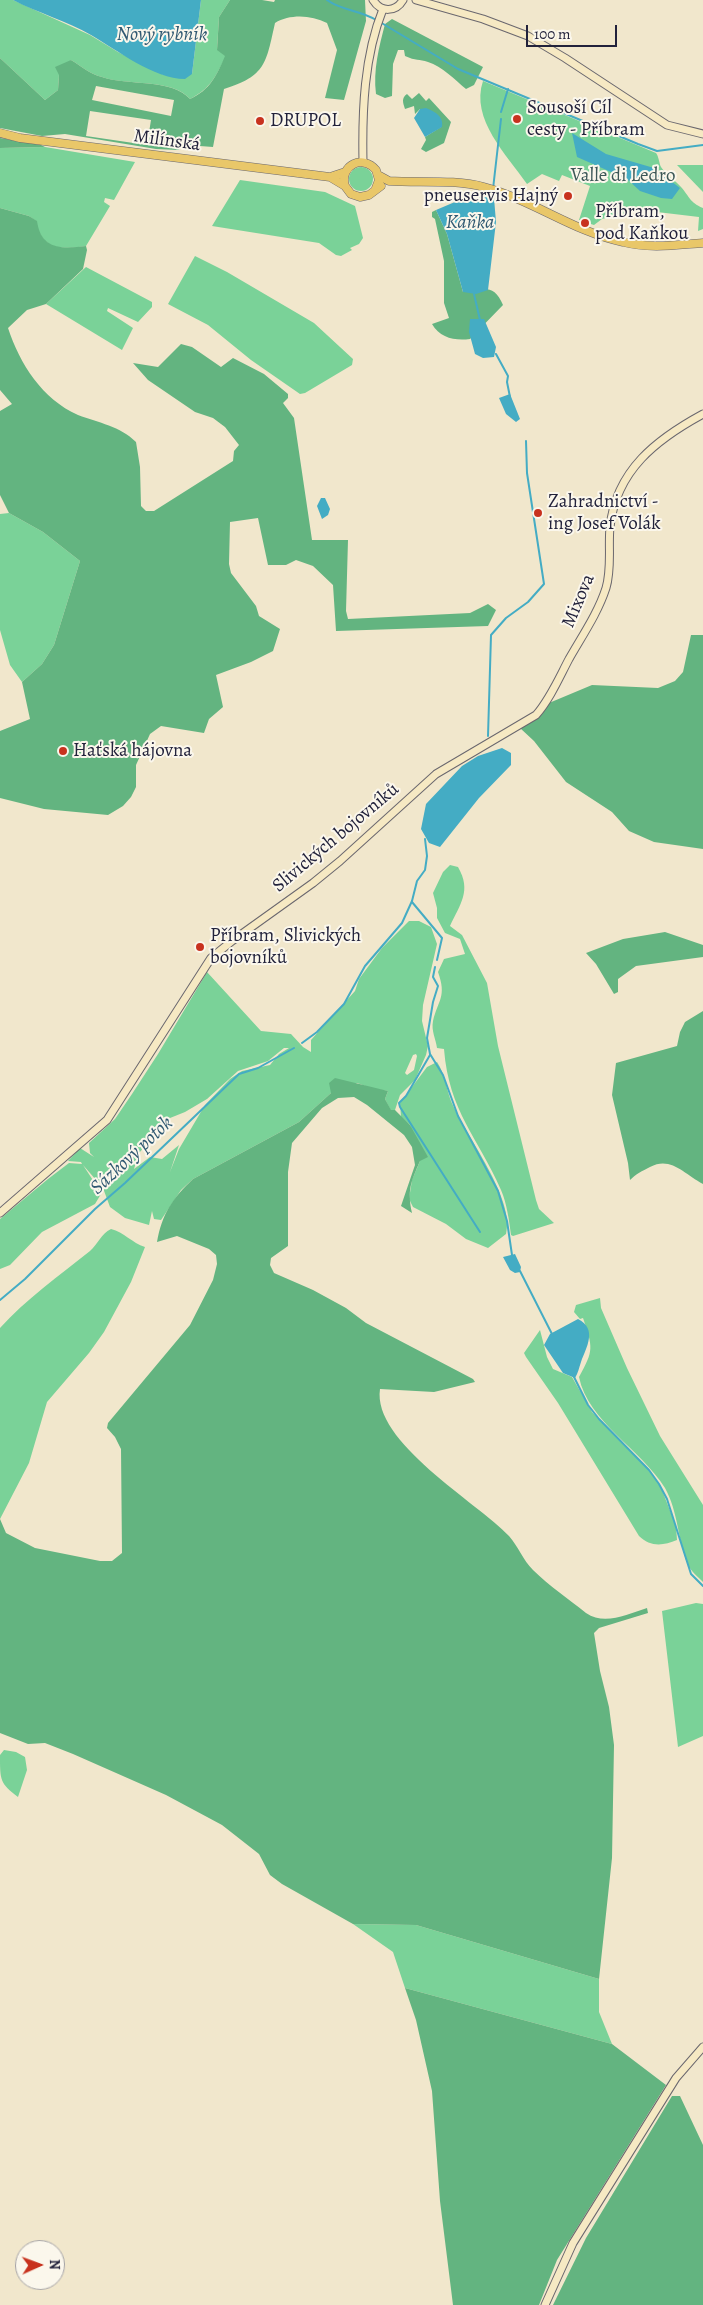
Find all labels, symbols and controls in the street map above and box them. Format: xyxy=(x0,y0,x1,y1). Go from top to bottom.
scale bar xyxy=(528,15,619,47)
water label: Nový rybník xyxy=(117,23,207,47)
text: 100 m xyxy=(534,24,571,44)
place label: Sousoší Cíl cesty - Příbram xyxy=(527,97,645,141)
place label: DRUPOL xyxy=(270,110,341,132)
marker: Sousoší Cíl cesty - Příbram xyxy=(511,113,523,125)
marker: DRUPOL xyxy=(254,115,266,127)
street label: Milínská xyxy=(132,125,202,157)
park label: Valle di Ledro xyxy=(571,165,675,187)
place label: pneuservis Hajný xyxy=(424,185,558,207)
marker: pneuservis Hajný xyxy=(562,190,574,202)
place label: Příbram, pod Kaňkou xyxy=(595,201,689,245)
water label: Kaňka xyxy=(446,211,494,235)
marker: Příbram, pod Kaňkou xyxy=(579,217,591,229)
place label: Zahradnictví - ing Josef Volák xyxy=(548,491,661,535)
marker: Zahradnictví - ing Josef Volák xyxy=(532,507,544,519)
street label: Mixova xyxy=(558,571,600,631)
place label: Haťská hájovna xyxy=(73,740,192,762)
marker: Haťská hájovna xyxy=(57,745,69,757)
street label: Slivických bojovníků xyxy=(268,778,404,898)
place label: Příbram, Slivických bojovníků xyxy=(210,925,361,969)
marker: Příbram, Slivických bojovníků xyxy=(194,941,206,953)
water label: Sázkový potok xyxy=(86,1112,178,1200)
north arrow xyxy=(15,2240,65,2290)
text: N xyxy=(45,2259,64,2270)

